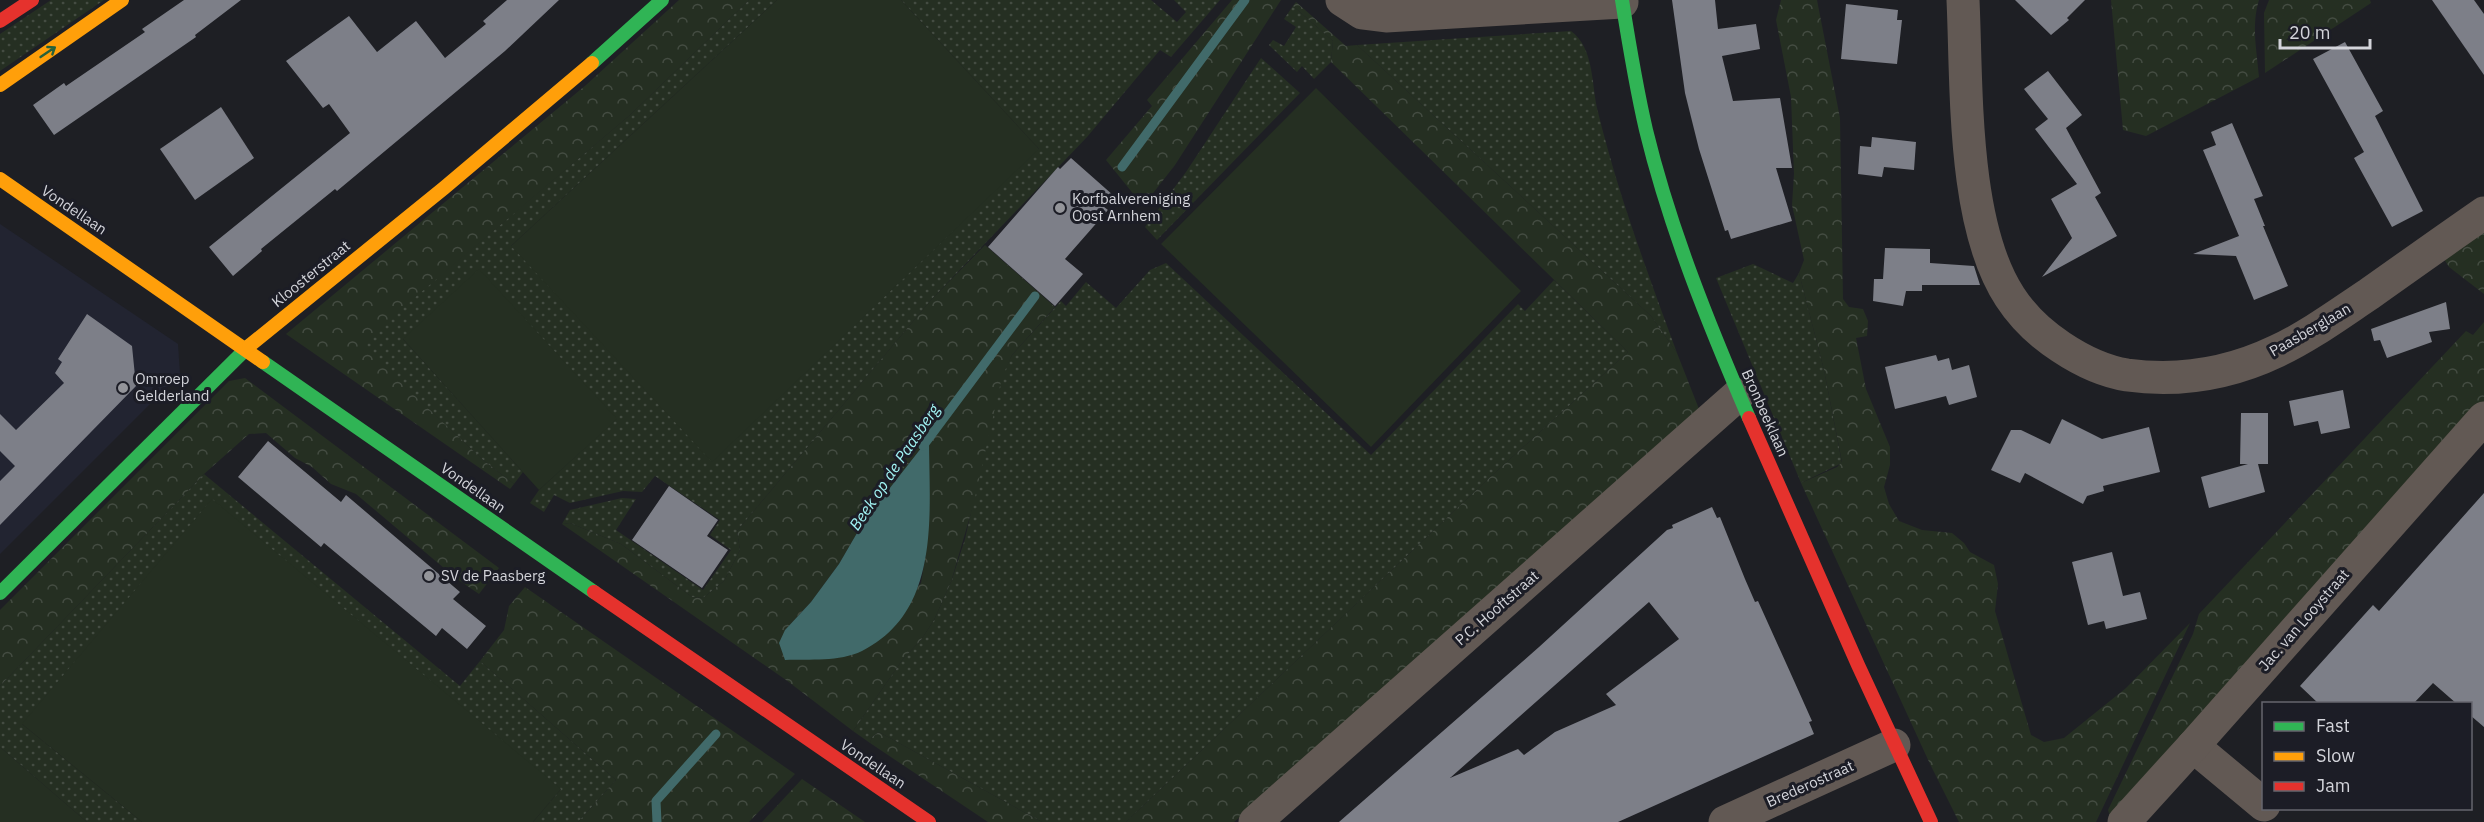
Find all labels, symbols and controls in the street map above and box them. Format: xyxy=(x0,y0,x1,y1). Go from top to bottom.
scale bar xyxy=(2280,12,2370,50)
text: 20 m xyxy=(2289,21,2331,44)
one-way arrow xyxy=(40,45,57,58)
street label: Vondellaan xyxy=(38,181,111,238)
place label: Korfbalvereniging Oost Arnhem xyxy=(1072,189,1190,225)
marker: Korfbalvereniging Oost Arnhem xyxy=(1053,201,1067,215)
street label: Kloosterstraat xyxy=(268,236,354,311)
street label: Paasberglaan xyxy=(2266,299,2354,361)
street label: Bronbeeklaan xyxy=(1738,366,1793,460)
place label: Omroep Gelderland xyxy=(135,369,210,405)
marker: Omroep Gelderland xyxy=(116,381,130,395)
water label: Beek op de Paasberg xyxy=(844,399,944,534)
street label: Vondellaan xyxy=(437,458,510,517)
street label: Jac. van Looystraat xyxy=(2254,565,2353,675)
place label: SV de Paasberg xyxy=(441,566,545,585)
street label: P.C. Hooftstraat xyxy=(1451,566,1542,649)
marker: SV de Paasberg xyxy=(422,569,436,583)
legend xyxy=(2262,702,2472,810)
text: Fast xyxy=(2316,714,2350,737)
street label: Vondellaan xyxy=(837,735,910,792)
text: Slow xyxy=(2316,744,2355,767)
street label: Brederostraat xyxy=(1763,756,1856,811)
text: Jam xyxy=(2316,774,2351,797)

